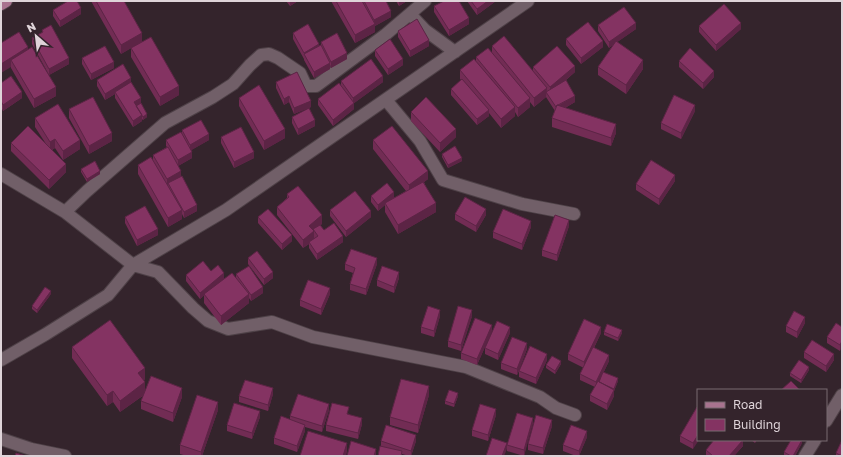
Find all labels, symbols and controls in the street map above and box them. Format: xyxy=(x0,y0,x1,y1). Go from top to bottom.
north arrow xyxy=(16,16,56,56)
text: N xyxy=(24,19,38,34)
legend xyxy=(697,389,827,441)
text: Road xyxy=(733,397,762,412)
text: Building xyxy=(733,417,781,432)

